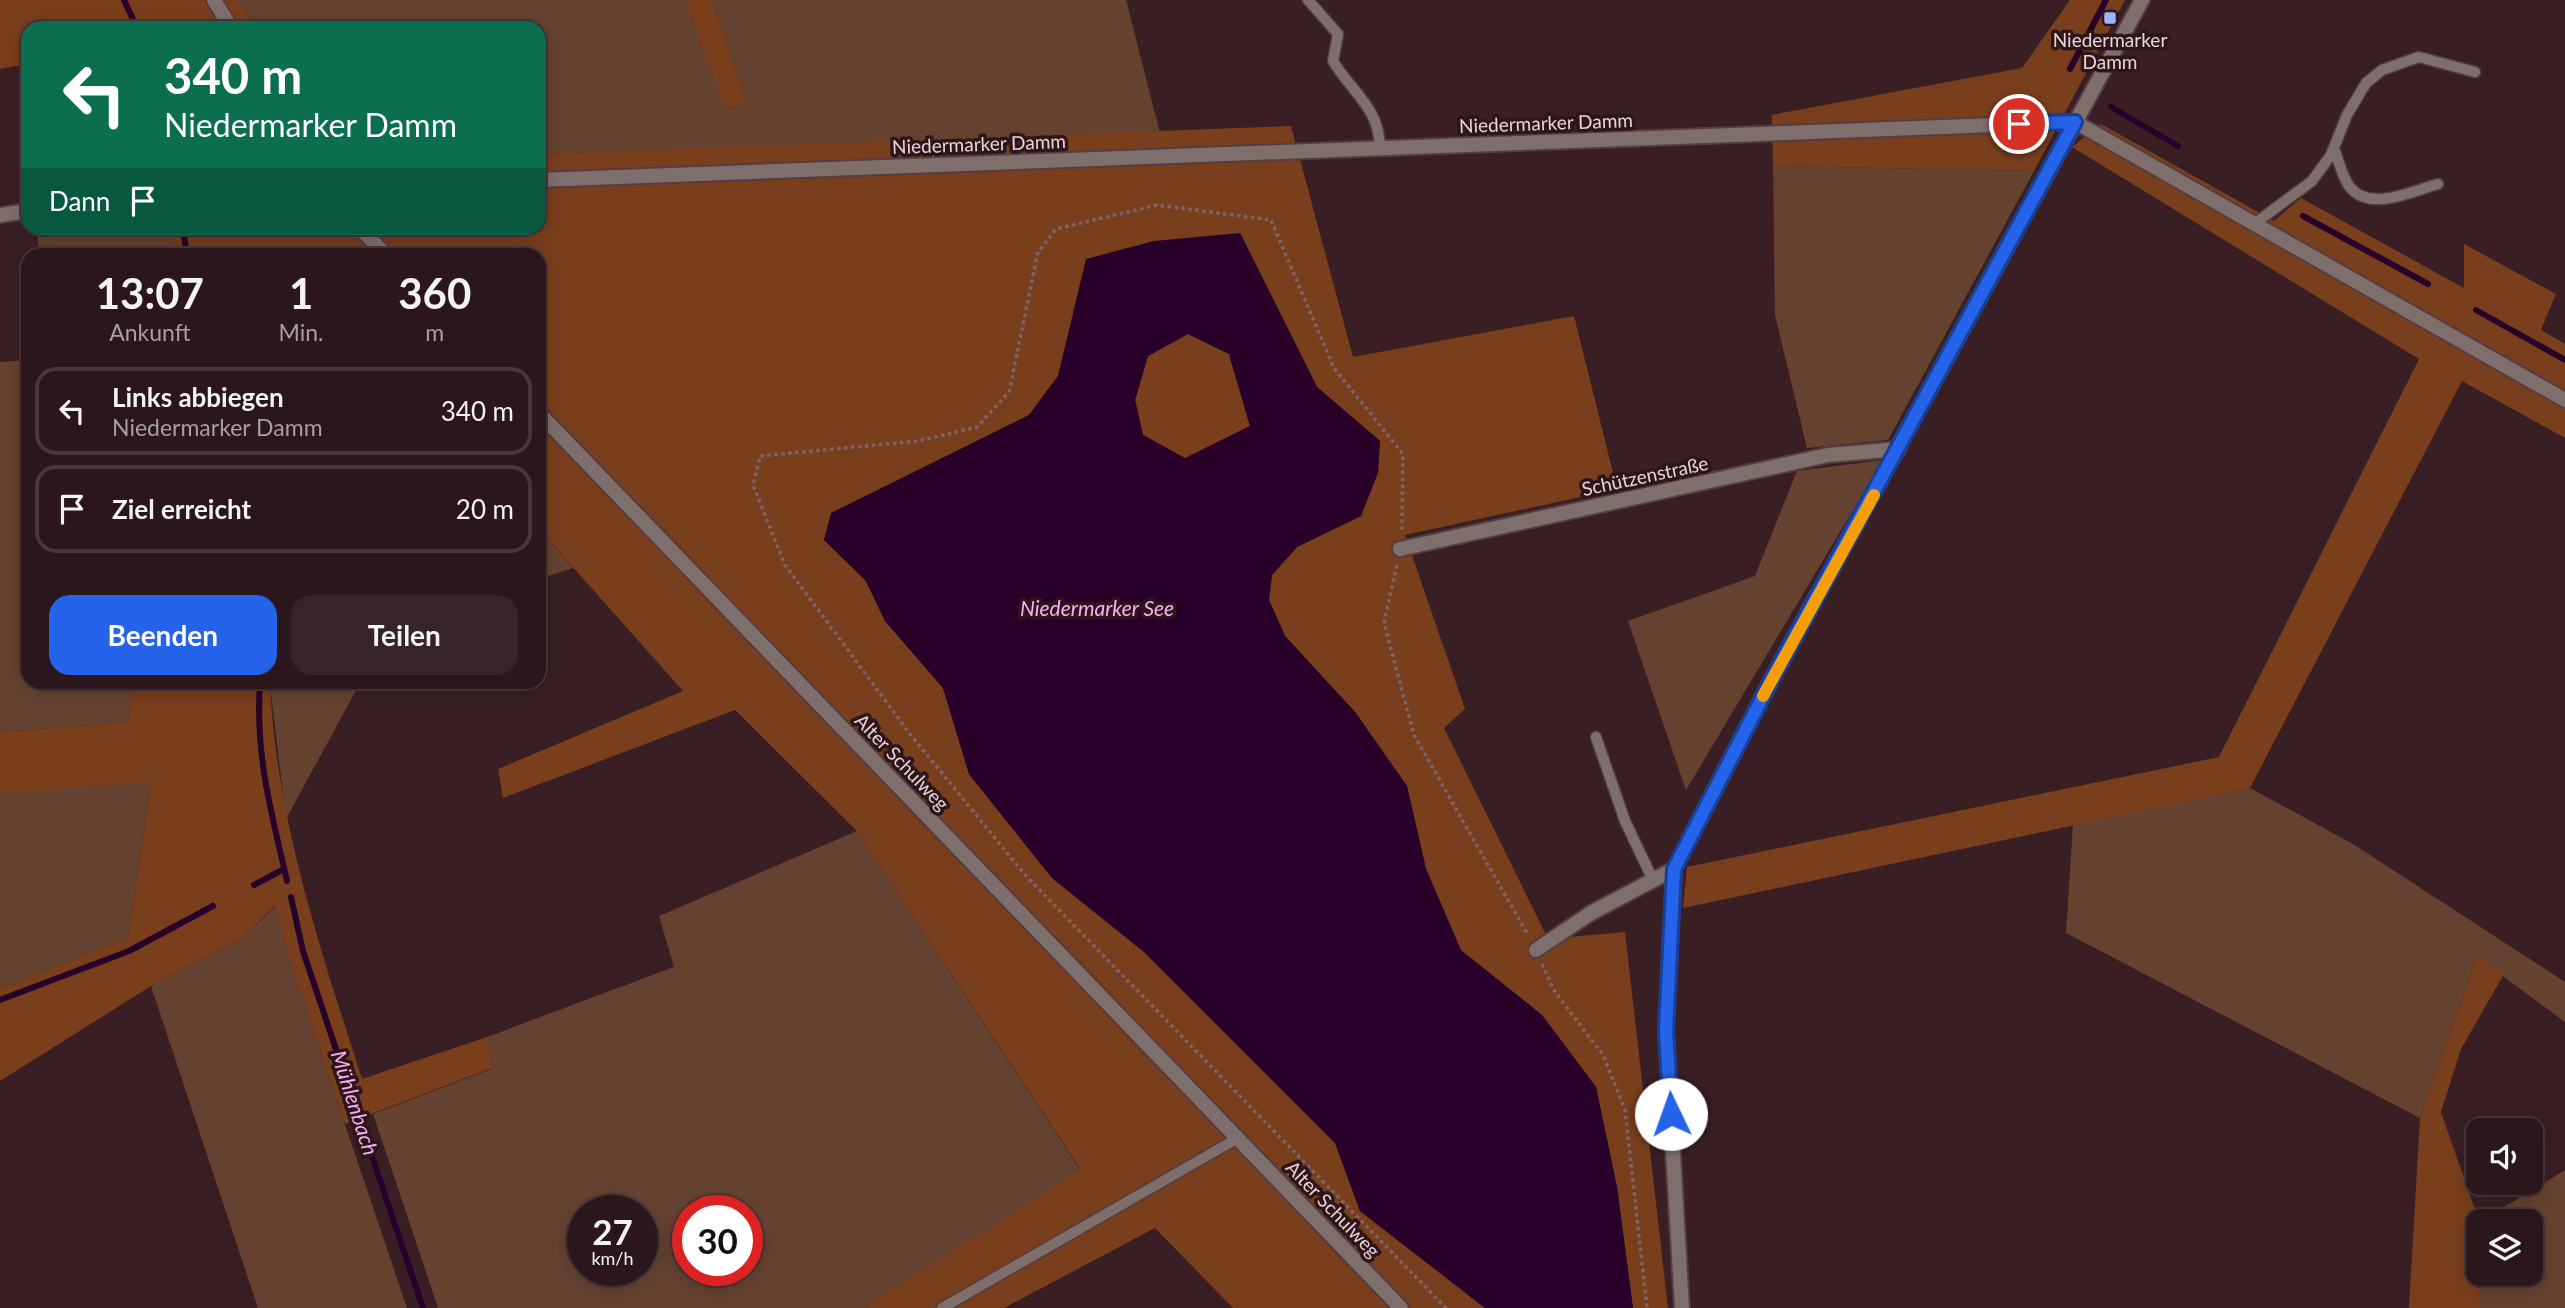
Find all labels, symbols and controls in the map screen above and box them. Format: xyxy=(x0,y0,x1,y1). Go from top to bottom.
marker: Niedermarker Damm xyxy=(2102,10,2118,26)
place label: Niedermarker Damm xyxy=(2053,28,2167,73)
text: 340 m xyxy=(164,46,302,104)
icon: left xyxy=(49,49,140,140)
pin xyxy=(1989,94,2049,154)
text: Niedermarker Damm xyxy=(164,105,457,144)
icon: arrive xyxy=(2000,105,2038,143)
street label: Niedermarker Damm xyxy=(1459,108,1633,137)
street label: Niedermarker Damm xyxy=(892,129,1066,158)
icon: arrive xyxy=(124,182,162,220)
text: Dann xyxy=(49,185,110,217)
text: 13:07 xyxy=(96,268,204,318)
text: 1 xyxy=(289,268,313,318)
text: 360 xyxy=(398,268,471,318)
text: Ankunft xyxy=(109,318,190,346)
text: Min. xyxy=(279,318,324,346)
text: m xyxy=(425,318,444,346)
text: Links abbiegen xyxy=(112,381,284,413)
icon: left xyxy=(53,392,91,430)
text: 340 m xyxy=(441,395,514,427)
text: Niedermarker Damm xyxy=(112,413,323,441)
street label: Schützenstraße xyxy=(1580,451,1710,500)
icon: arrive xyxy=(53,490,91,528)
text: Ziel erreicht xyxy=(112,493,251,525)
text: 20 m xyxy=(456,493,514,525)
button: Beenden xyxy=(49,595,277,675)
button: Teilen xyxy=(291,595,518,675)
water label: Niedermarker See xyxy=(1020,595,1174,620)
street label: Alter Schulweg xyxy=(851,709,954,815)
water label: Mühlenbach xyxy=(327,1047,384,1158)
position arrow xyxy=(1634,1077,1708,1151)
map controls xyxy=(2466,1118,2543,1286)
button: sound xyxy=(2466,1118,2543,1195)
street label: Alter Schulweg xyxy=(1282,1156,1385,1262)
speed limit sign: 30 xyxy=(672,1195,763,1286)
button: layers xyxy=(2466,1209,2543,1286)
text: 27 xyxy=(592,1210,633,1252)
text: km/h xyxy=(591,1247,634,1269)

